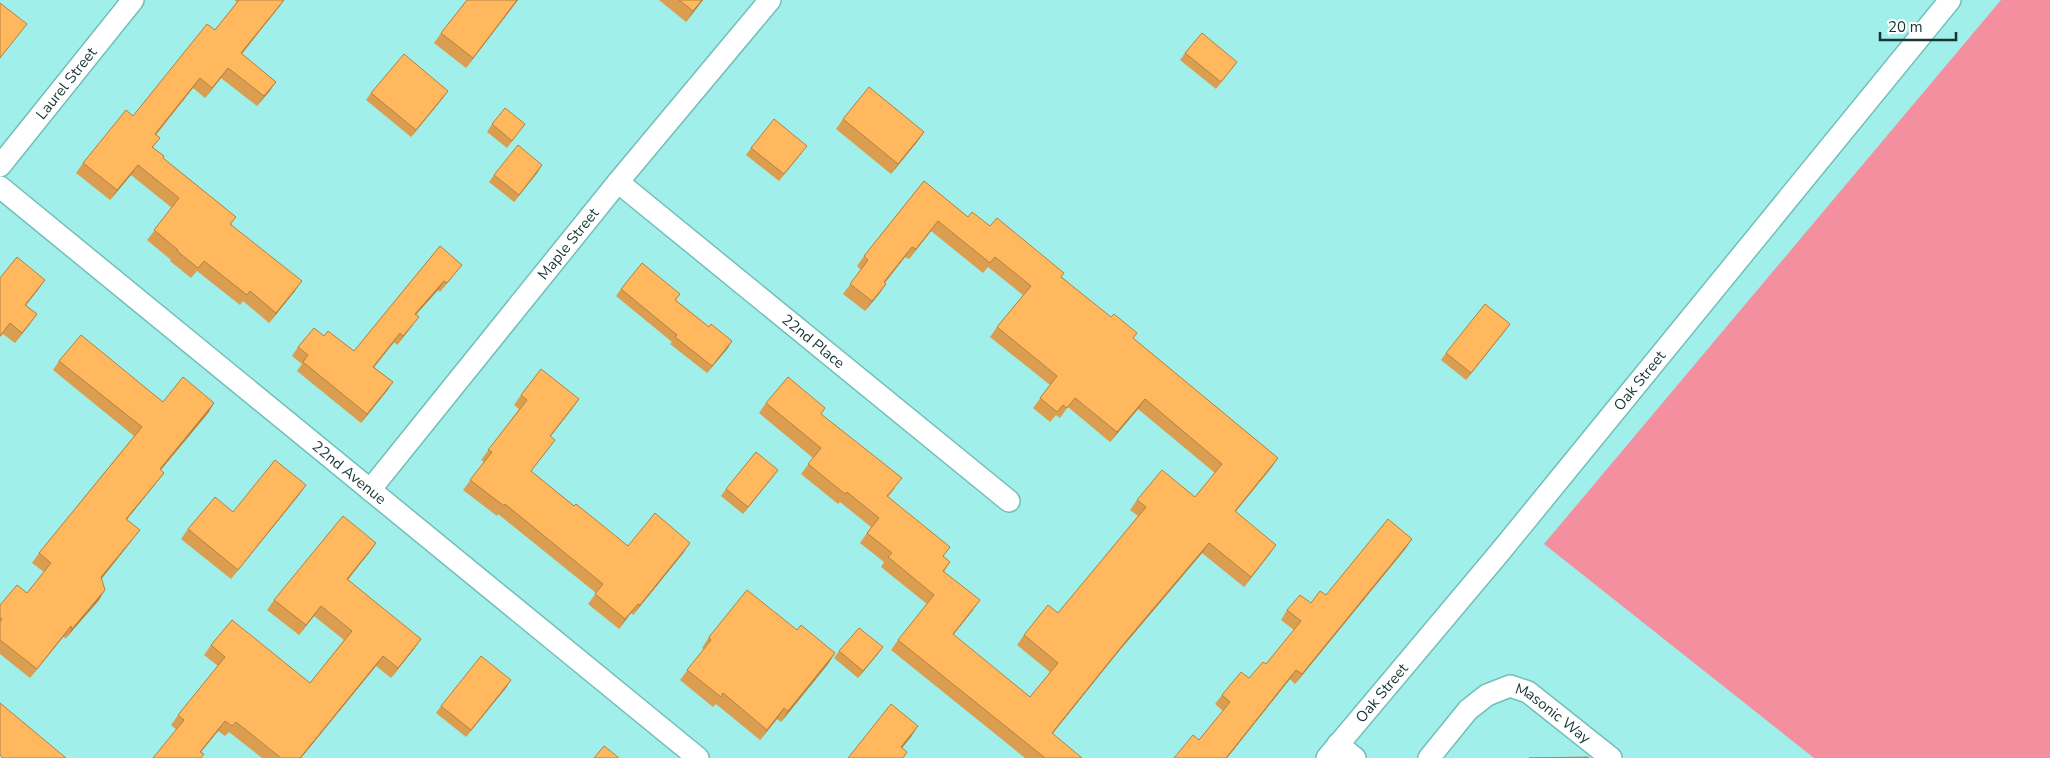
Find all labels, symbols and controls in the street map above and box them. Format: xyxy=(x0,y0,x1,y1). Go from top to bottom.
scale bar xyxy=(1880,10,1956,42)
text: 20 m xyxy=(1888,17,1923,37)
street label: Laurel Street xyxy=(31,42,102,124)
street label: Maple Street xyxy=(533,203,604,284)
street label: 22nd Place xyxy=(778,310,849,373)
street label: Oak Street xyxy=(1609,346,1671,415)
street label: 22nd Avenue xyxy=(308,436,390,509)
street label: Oak Street xyxy=(1351,658,1413,727)
street label: Masonic Way xyxy=(1513,678,1595,748)

